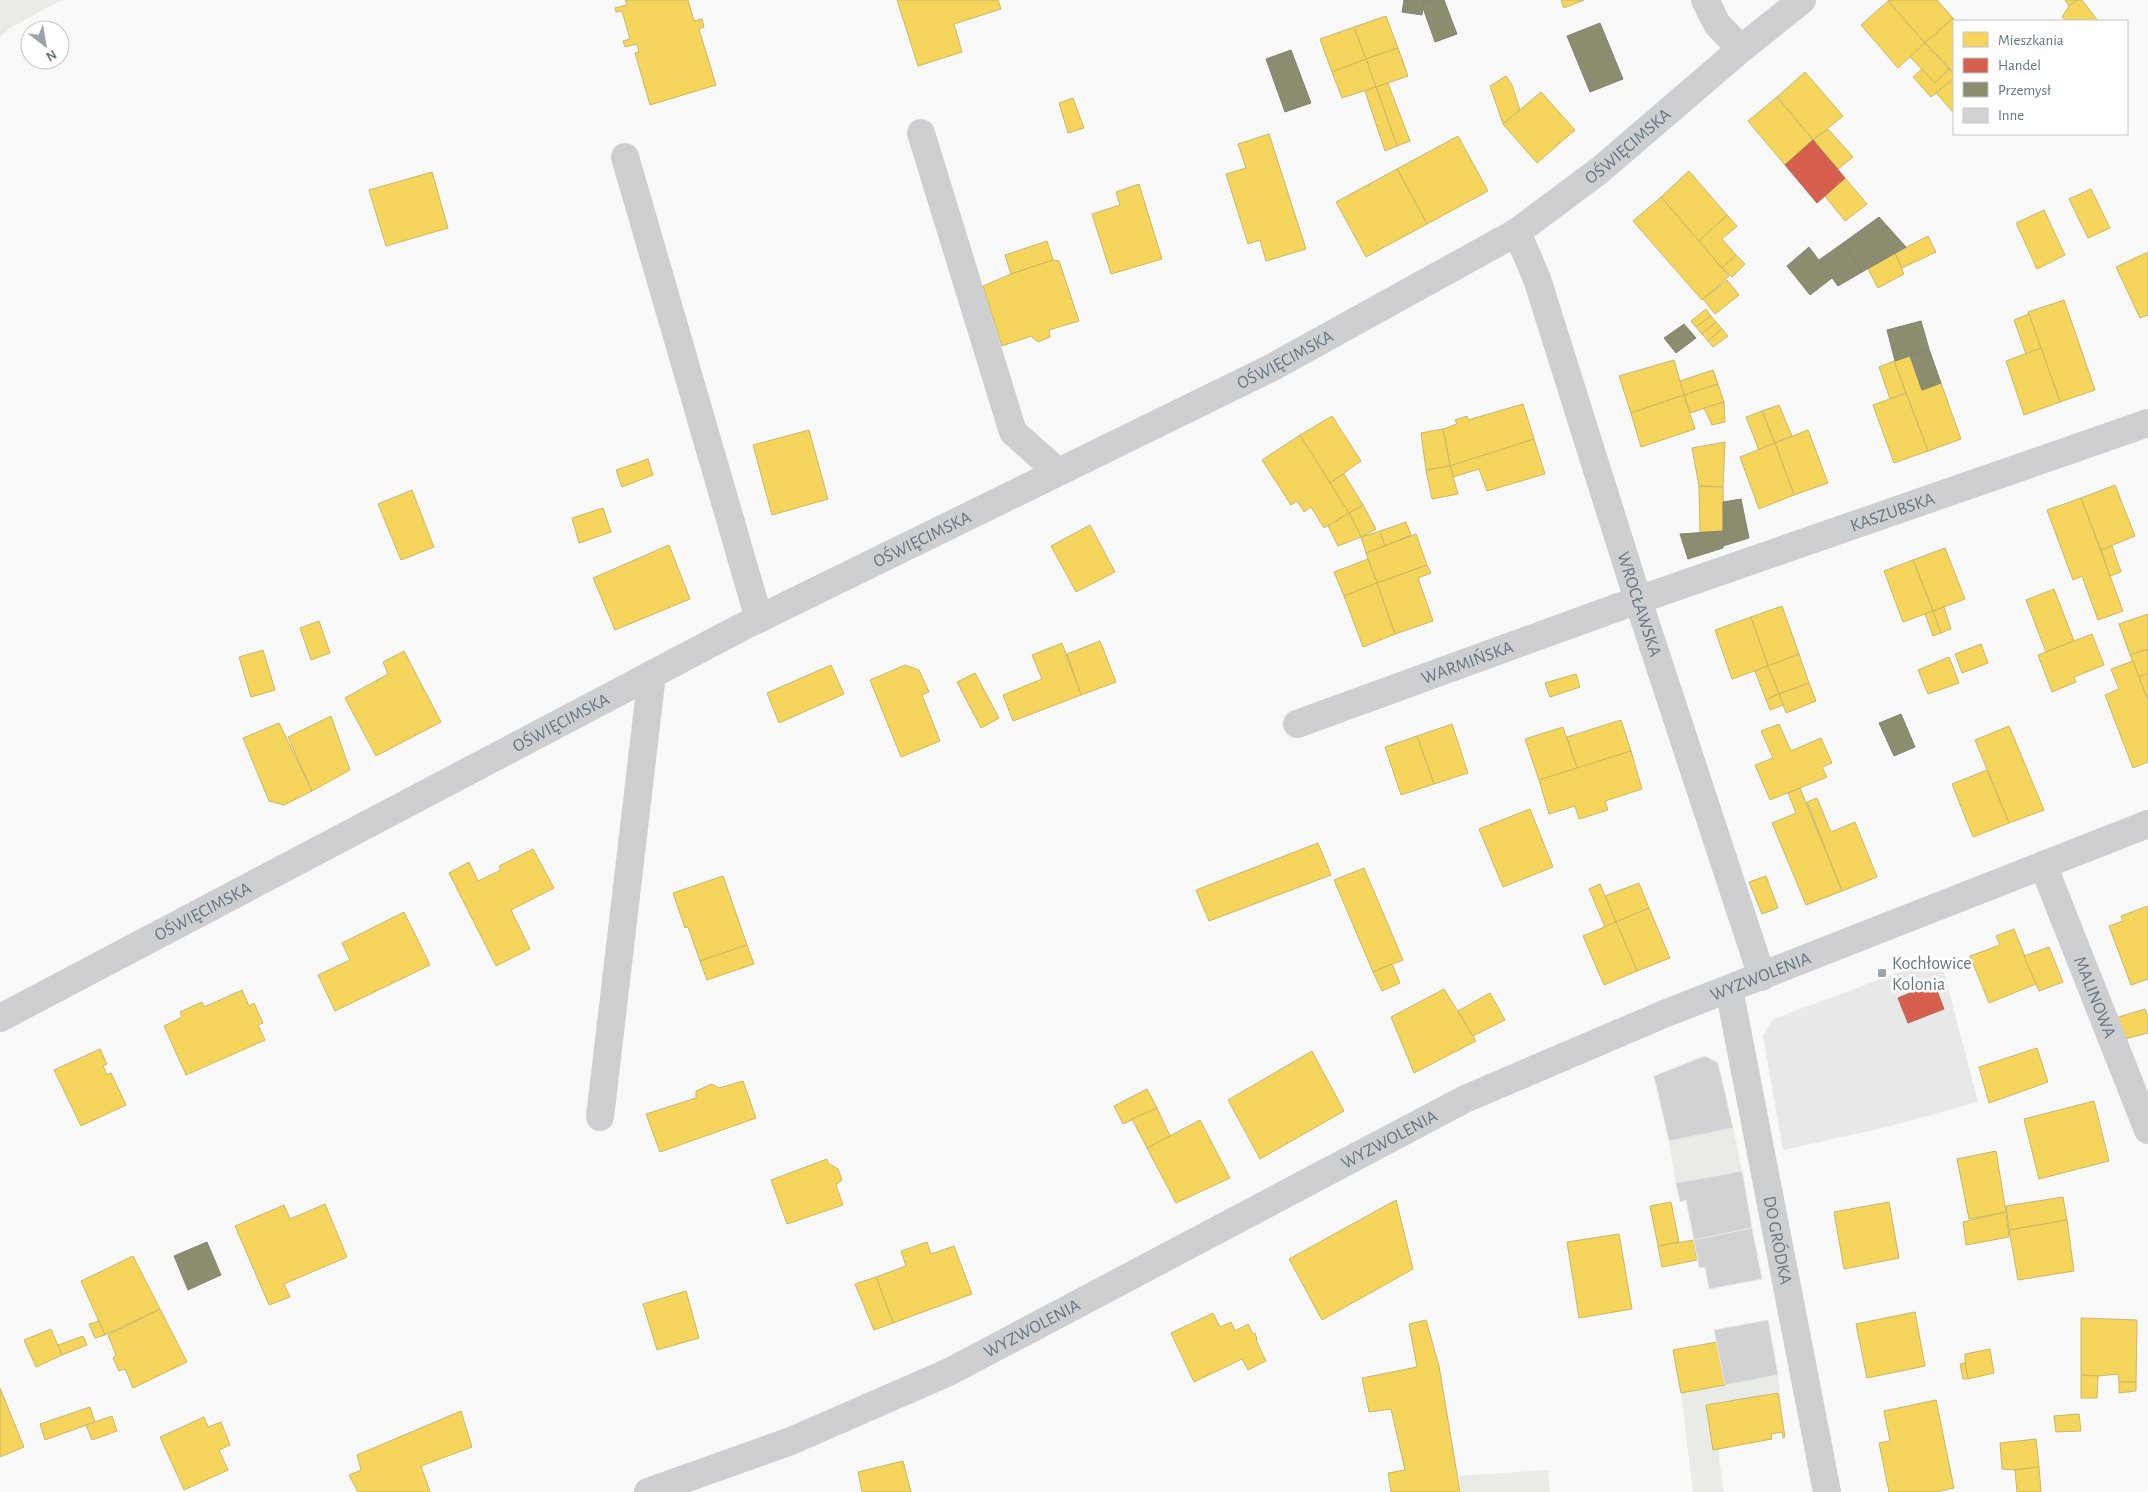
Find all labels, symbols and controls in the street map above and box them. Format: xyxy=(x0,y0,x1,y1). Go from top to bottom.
north arrow xyxy=(20,20,70,70)
legend xyxy=(1953,20,2128,135)
text: Mieszkania xyxy=(1998,33,2064,48)
text: N xyxy=(43,47,59,64)
text: Handel xyxy=(1998,58,2041,73)
text: Przemysł xyxy=(1998,83,2051,98)
street label: OŚWIĘCIMSKA xyxy=(1582,105,1675,188)
text: Inne xyxy=(1998,108,2024,123)
street label: OŚWIĘCIMSKA xyxy=(1234,327,1337,393)
street label: KASZUBSKA xyxy=(1848,490,1938,536)
street label: OŚWIĘCIMSKA xyxy=(871,508,975,571)
street label: WROCŁAWSKA xyxy=(1613,550,1664,660)
street label: WARMIŃSKA xyxy=(1419,638,1516,688)
street label: OŚWIĘCIMSKA xyxy=(510,690,613,756)
street label: OŚWIĘCIMSKA xyxy=(152,879,255,945)
street label: WYZWOLENIA xyxy=(1708,949,1814,1005)
street label: MALINOWA xyxy=(2070,954,2119,1041)
place label: Kochłowice Kolonia xyxy=(1892,955,1972,994)
marker: Kochłowice Kolonia xyxy=(1876,967,1888,979)
street label: WYZWOLENIA xyxy=(1338,1107,1441,1173)
street label: DO GRÓDKA xyxy=(1760,1195,1795,1287)
street label: WYZWOLENIA xyxy=(981,1296,1084,1362)

